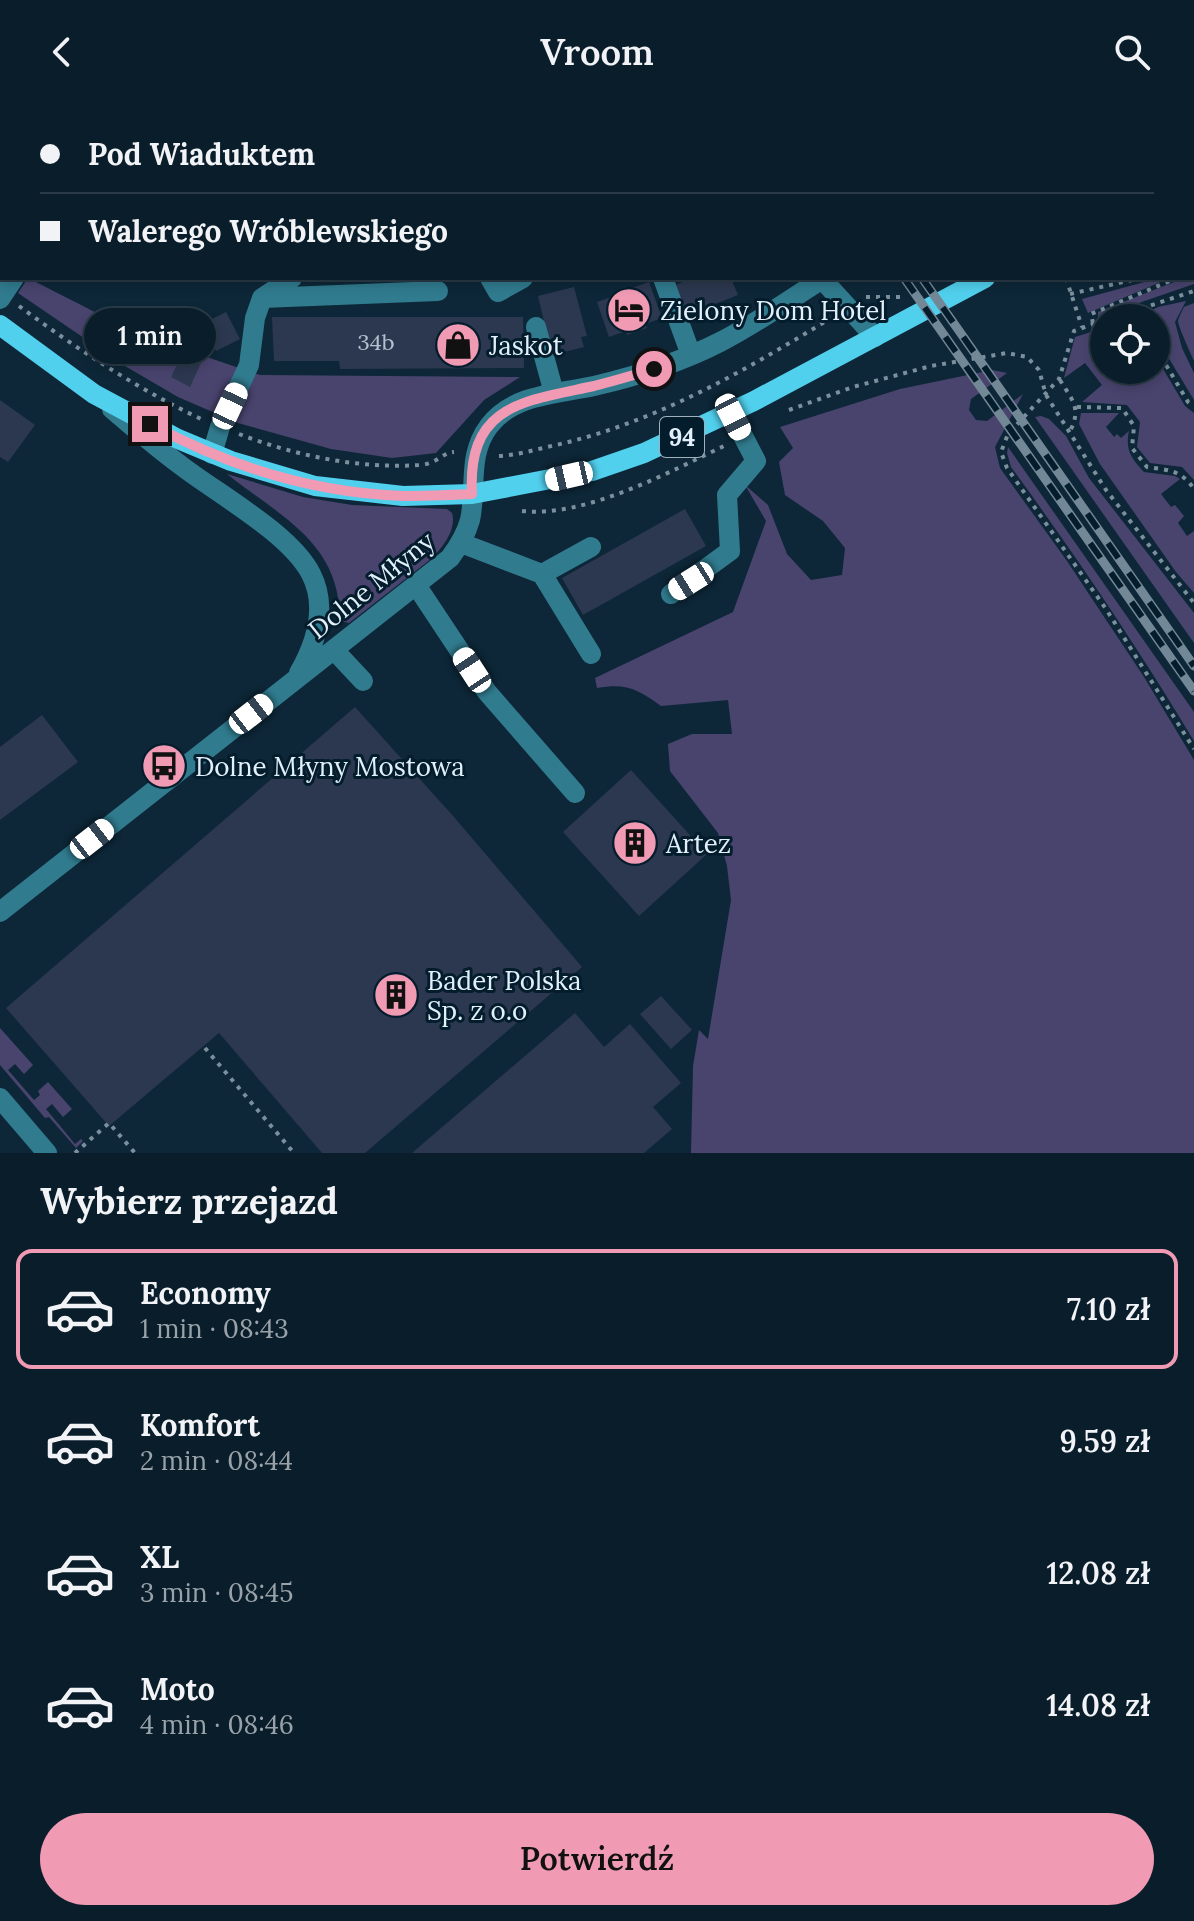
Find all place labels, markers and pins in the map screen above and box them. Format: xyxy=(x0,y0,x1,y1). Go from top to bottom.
hotel icon: Zielony Dom Hotel xyxy=(605,286,653,334)
place label: Zielony Dom Hotel xyxy=(660,294,886,327)
shop icon: Jaskot xyxy=(434,321,482,369)
place label: Jaskot xyxy=(488,329,563,362)
bus stop icon: Dolne Młyny Mostowa xyxy=(140,742,188,790)
place label: Dolne Młyny Mostowa xyxy=(195,750,465,783)
building icon: Artez xyxy=(611,819,659,867)
place label: Artez xyxy=(665,827,731,860)
place label: Bader Polska Sp. z o.o xyxy=(427,964,582,1027)
building icon: Bader Polska Sp. z o.o xyxy=(372,971,420,1019)

